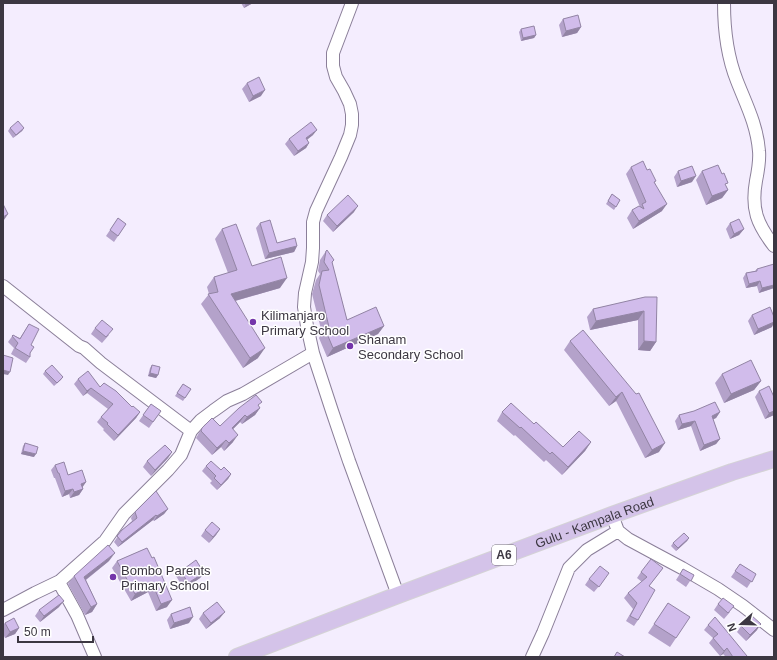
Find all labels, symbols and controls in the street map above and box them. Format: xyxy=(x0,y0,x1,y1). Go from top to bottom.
place label: Kilimanjaro Primary School xyxy=(261,308,349,338)
marker: Kilimanjaro Primary School xyxy=(248,317,258,327)
place label: Shanam Secondary School xyxy=(358,332,464,362)
marker: Shanam Secondary School xyxy=(345,341,355,351)
street label: Gulu - Kampala Road xyxy=(533,494,656,551)
road number: A6 xyxy=(492,545,516,565)
place label: Bombo Parents Primary School xyxy=(121,563,211,593)
marker: Bombo Parents Primary School xyxy=(108,572,118,582)
north arrow xyxy=(721,604,761,644)
scale bar xyxy=(18,618,93,644)
text: N xyxy=(725,622,739,633)
text: 50 m xyxy=(24,625,51,639)

